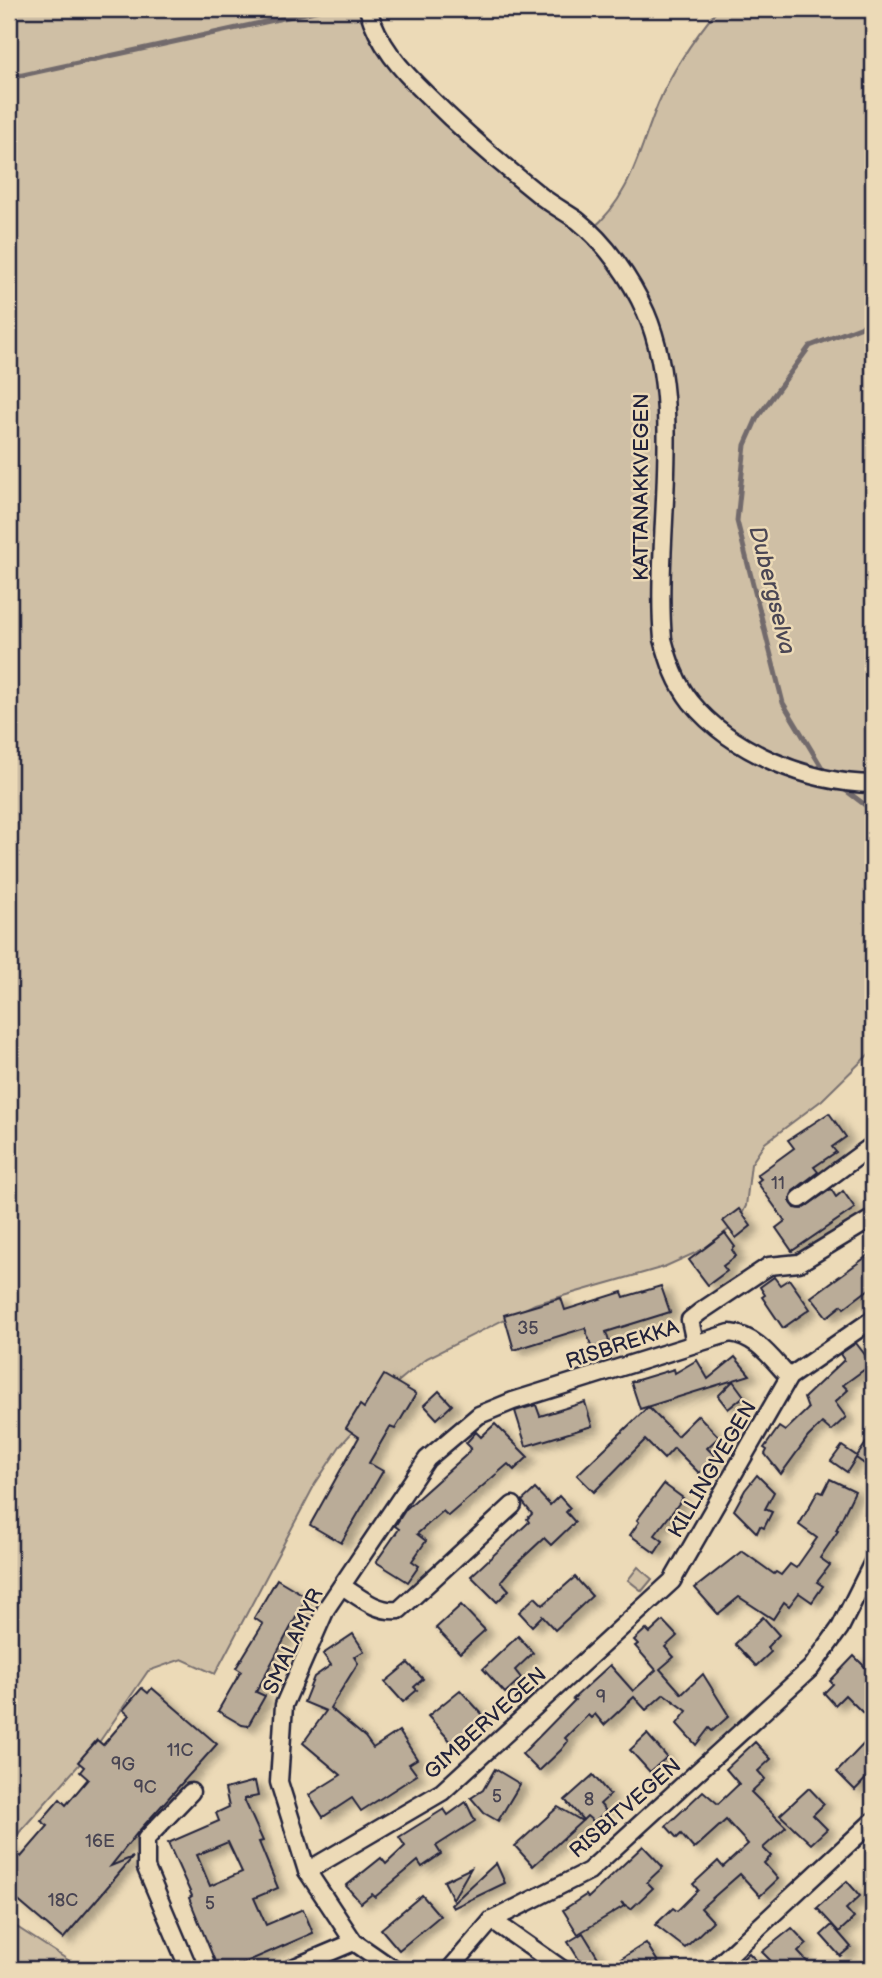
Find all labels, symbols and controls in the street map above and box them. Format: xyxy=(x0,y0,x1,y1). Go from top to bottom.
street label: KATTANAKKVEGEN xyxy=(629,393,654,581)
water label: Dubergselva xyxy=(743,523,801,657)
house number: 11 xyxy=(771,1173,785,1194)
street label: RISBREKKA xyxy=(563,1314,682,1374)
house number: 35 xyxy=(517,1318,539,1339)
street label: KILLINGVEGEN xyxy=(663,1396,762,1542)
street label: SMALAMYR xyxy=(258,1584,329,1698)
street label: GIMBERVEGEN xyxy=(419,1662,551,1785)
house number: 9 xyxy=(596,1687,606,1708)
house number: 11C xyxy=(167,1740,194,1761)
street label: RISBITVEGEN xyxy=(564,1753,686,1864)
house number: 9G xyxy=(111,1754,135,1775)
house number: 9C xyxy=(133,1777,157,1798)
house number: 5 xyxy=(492,1786,502,1807)
house number: 8 xyxy=(584,1789,594,1810)
house number: 16E xyxy=(85,1831,115,1852)
house number: 18C xyxy=(48,1890,78,1911)
house number: 5 xyxy=(205,1893,215,1914)

